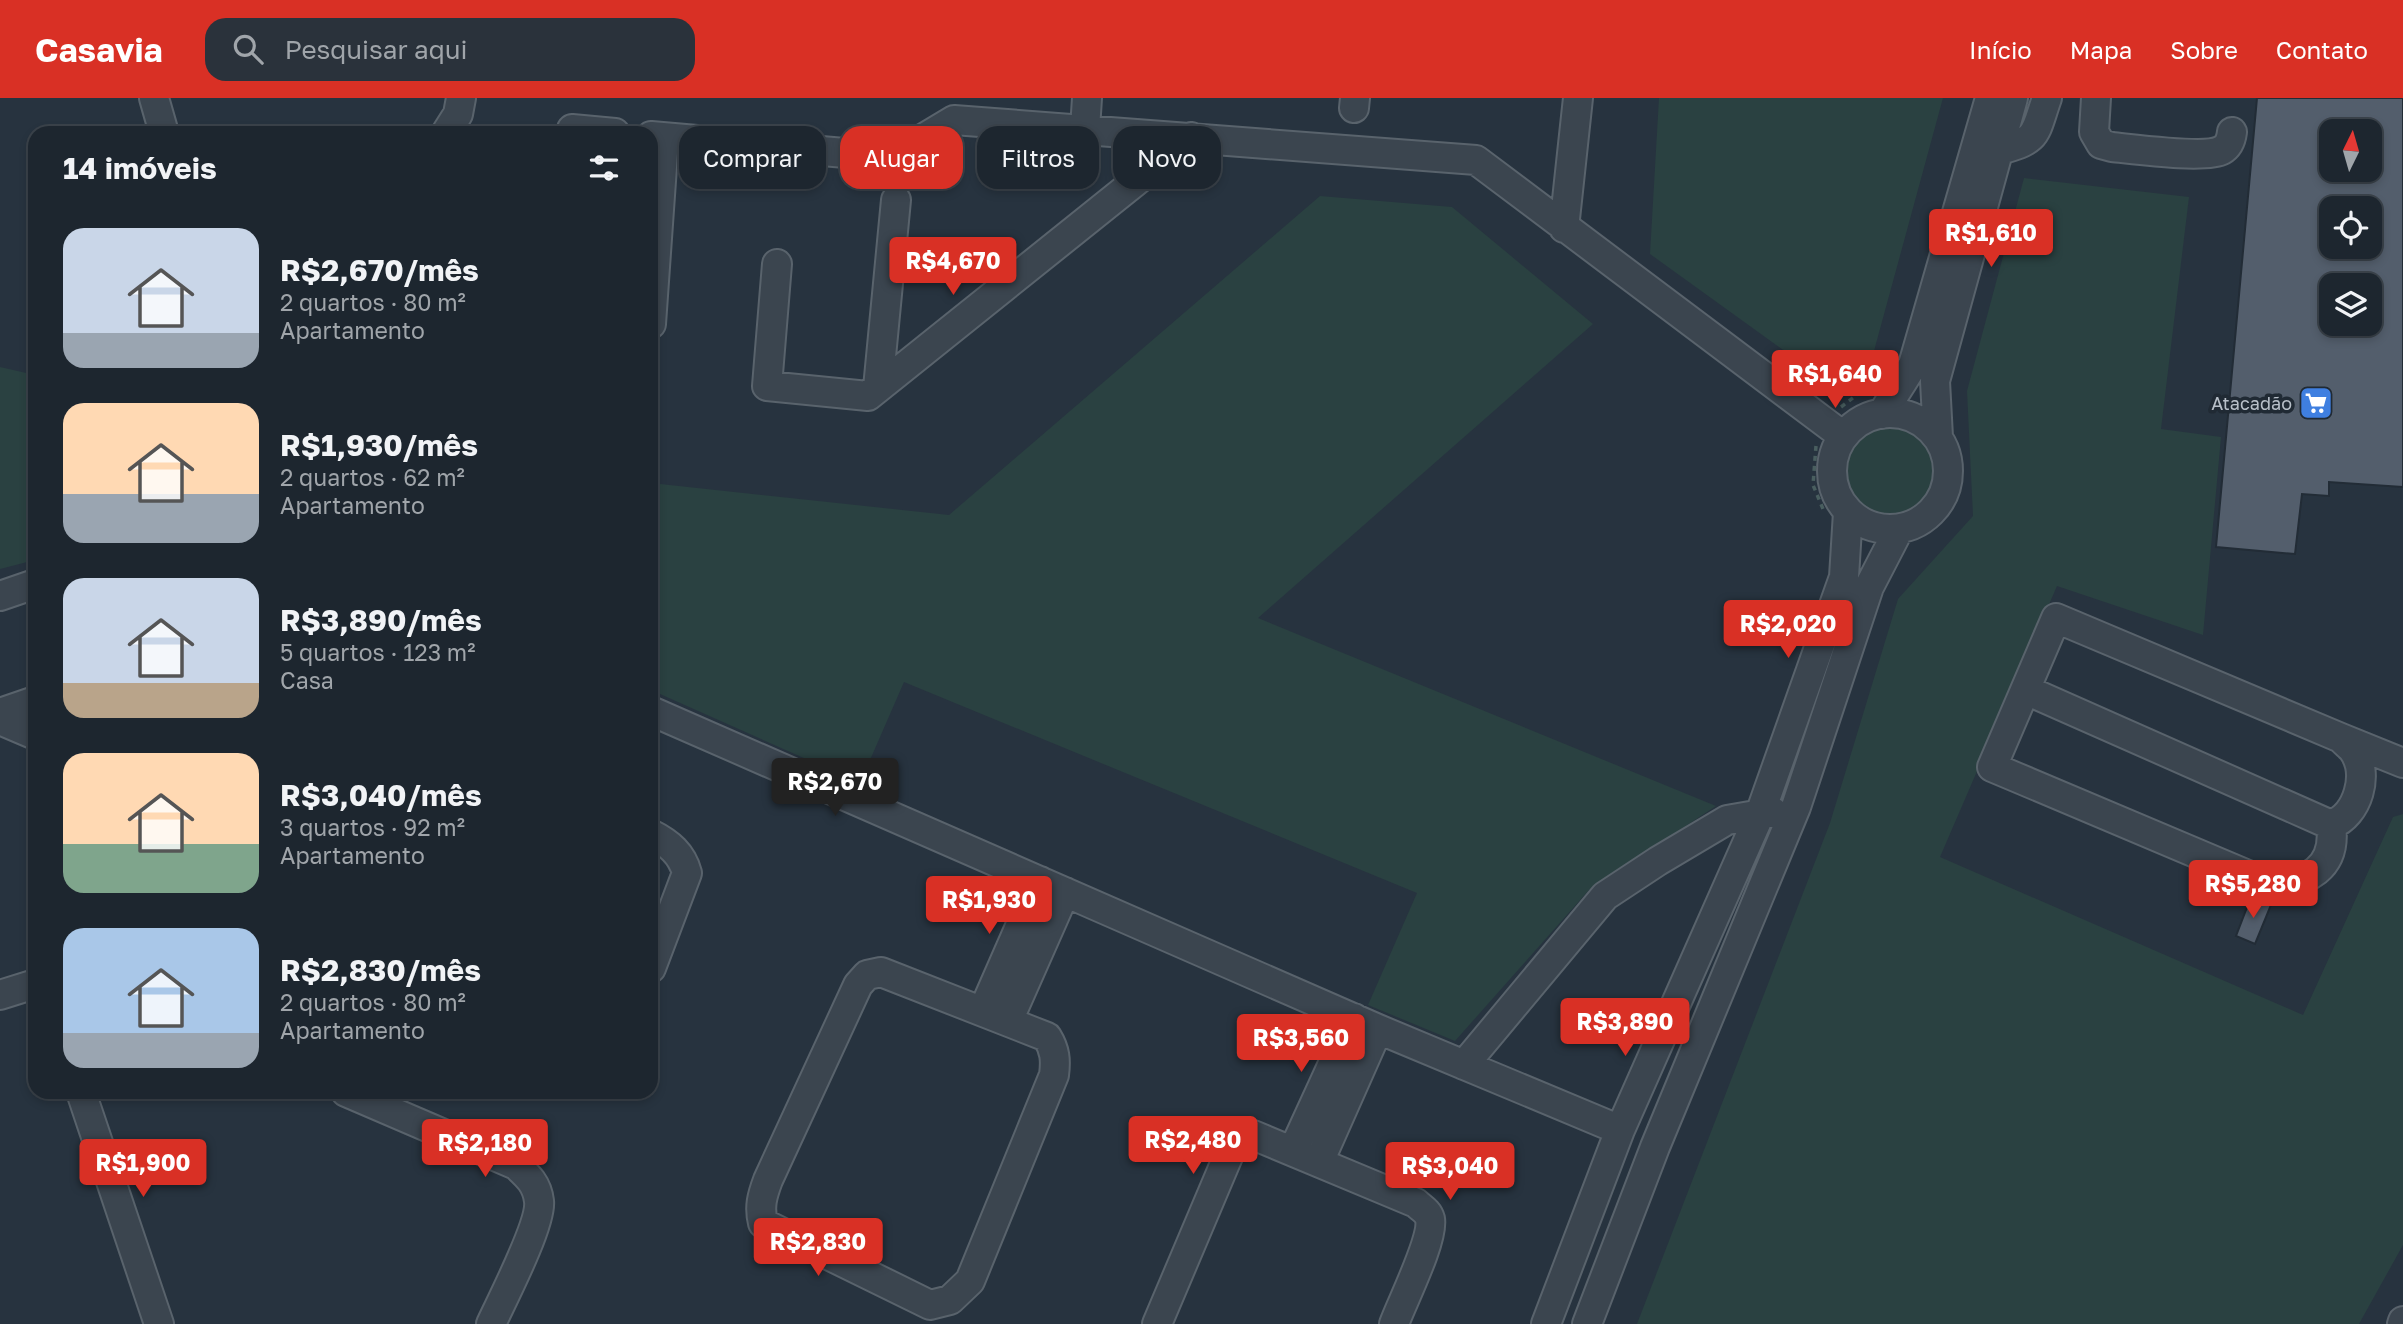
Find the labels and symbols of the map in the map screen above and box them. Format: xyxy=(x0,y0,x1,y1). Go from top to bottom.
north arrow xyxy=(2319,119,2382,182)
pin: R$1,610 xyxy=(1926,209,2056,269)
pin: R$4,670 xyxy=(888,238,1018,297)
pin: R$1,640 xyxy=(1770,350,1900,410)
supermarket icon: Atacadão xyxy=(2297,384,2335,422)
place label: Atacadão xyxy=(2211,392,2292,414)
pin: R$2,020 xyxy=(1723,601,1853,660)
pin: R$2,670 xyxy=(770,758,900,818)
pin: R$5,280 xyxy=(2188,860,2318,920)
pin: R$1,930 xyxy=(924,876,1054,936)
pin: R$3,890 xyxy=(1560,998,1690,1058)
pin: R$3,560 xyxy=(1236,1014,1366,1074)
pin: R$2,480 xyxy=(1128,1116,1258,1176)
pin: R$2,180 xyxy=(420,1119,550,1179)
pin: R$1,900 xyxy=(78,1140,208,1199)
pin: R$3,040 xyxy=(1385,1142,1515,1202)
pin: R$2,830 xyxy=(753,1218,883,1278)

